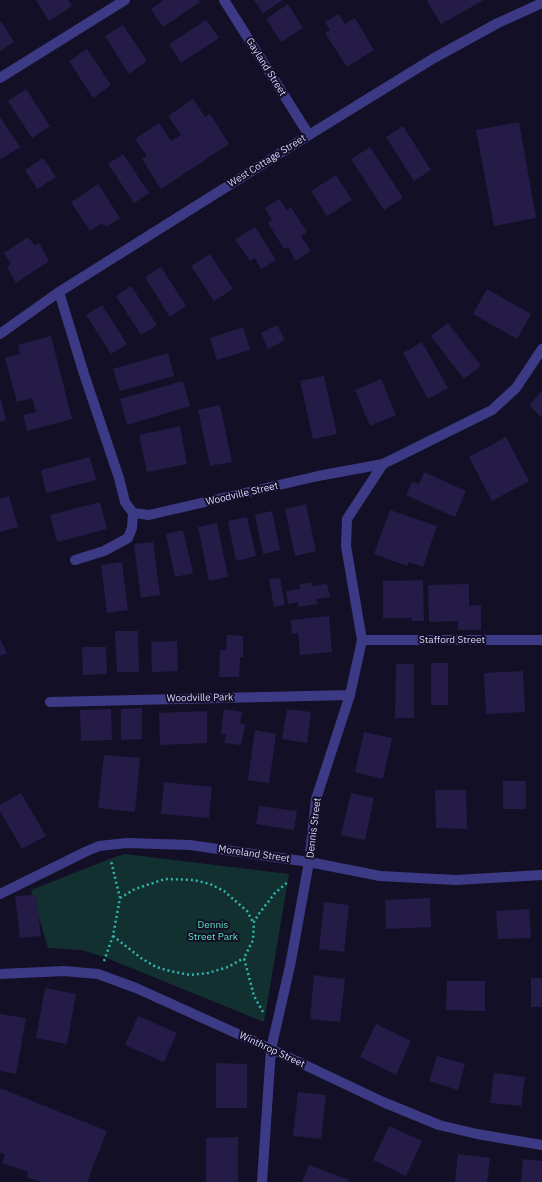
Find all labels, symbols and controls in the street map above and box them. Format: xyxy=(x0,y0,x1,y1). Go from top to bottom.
street label: Gayland Street xyxy=(243,36,289,98)
street label: West Cottage Street xyxy=(226,132,308,190)
street label: Woodville Street xyxy=(205,480,279,508)
street label: Stafford Street xyxy=(419,634,485,646)
street label: Woodville Park xyxy=(167,691,233,705)
street label: Dennis Street xyxy=(304,797,324,859)
street label: Moreland Street xyxy=(217,843,291,865)
park label: Dennis Street Park xyxy=(188,919,238,942)
street label: Winthrop Street xyxy=(237,1030,307,1070)

